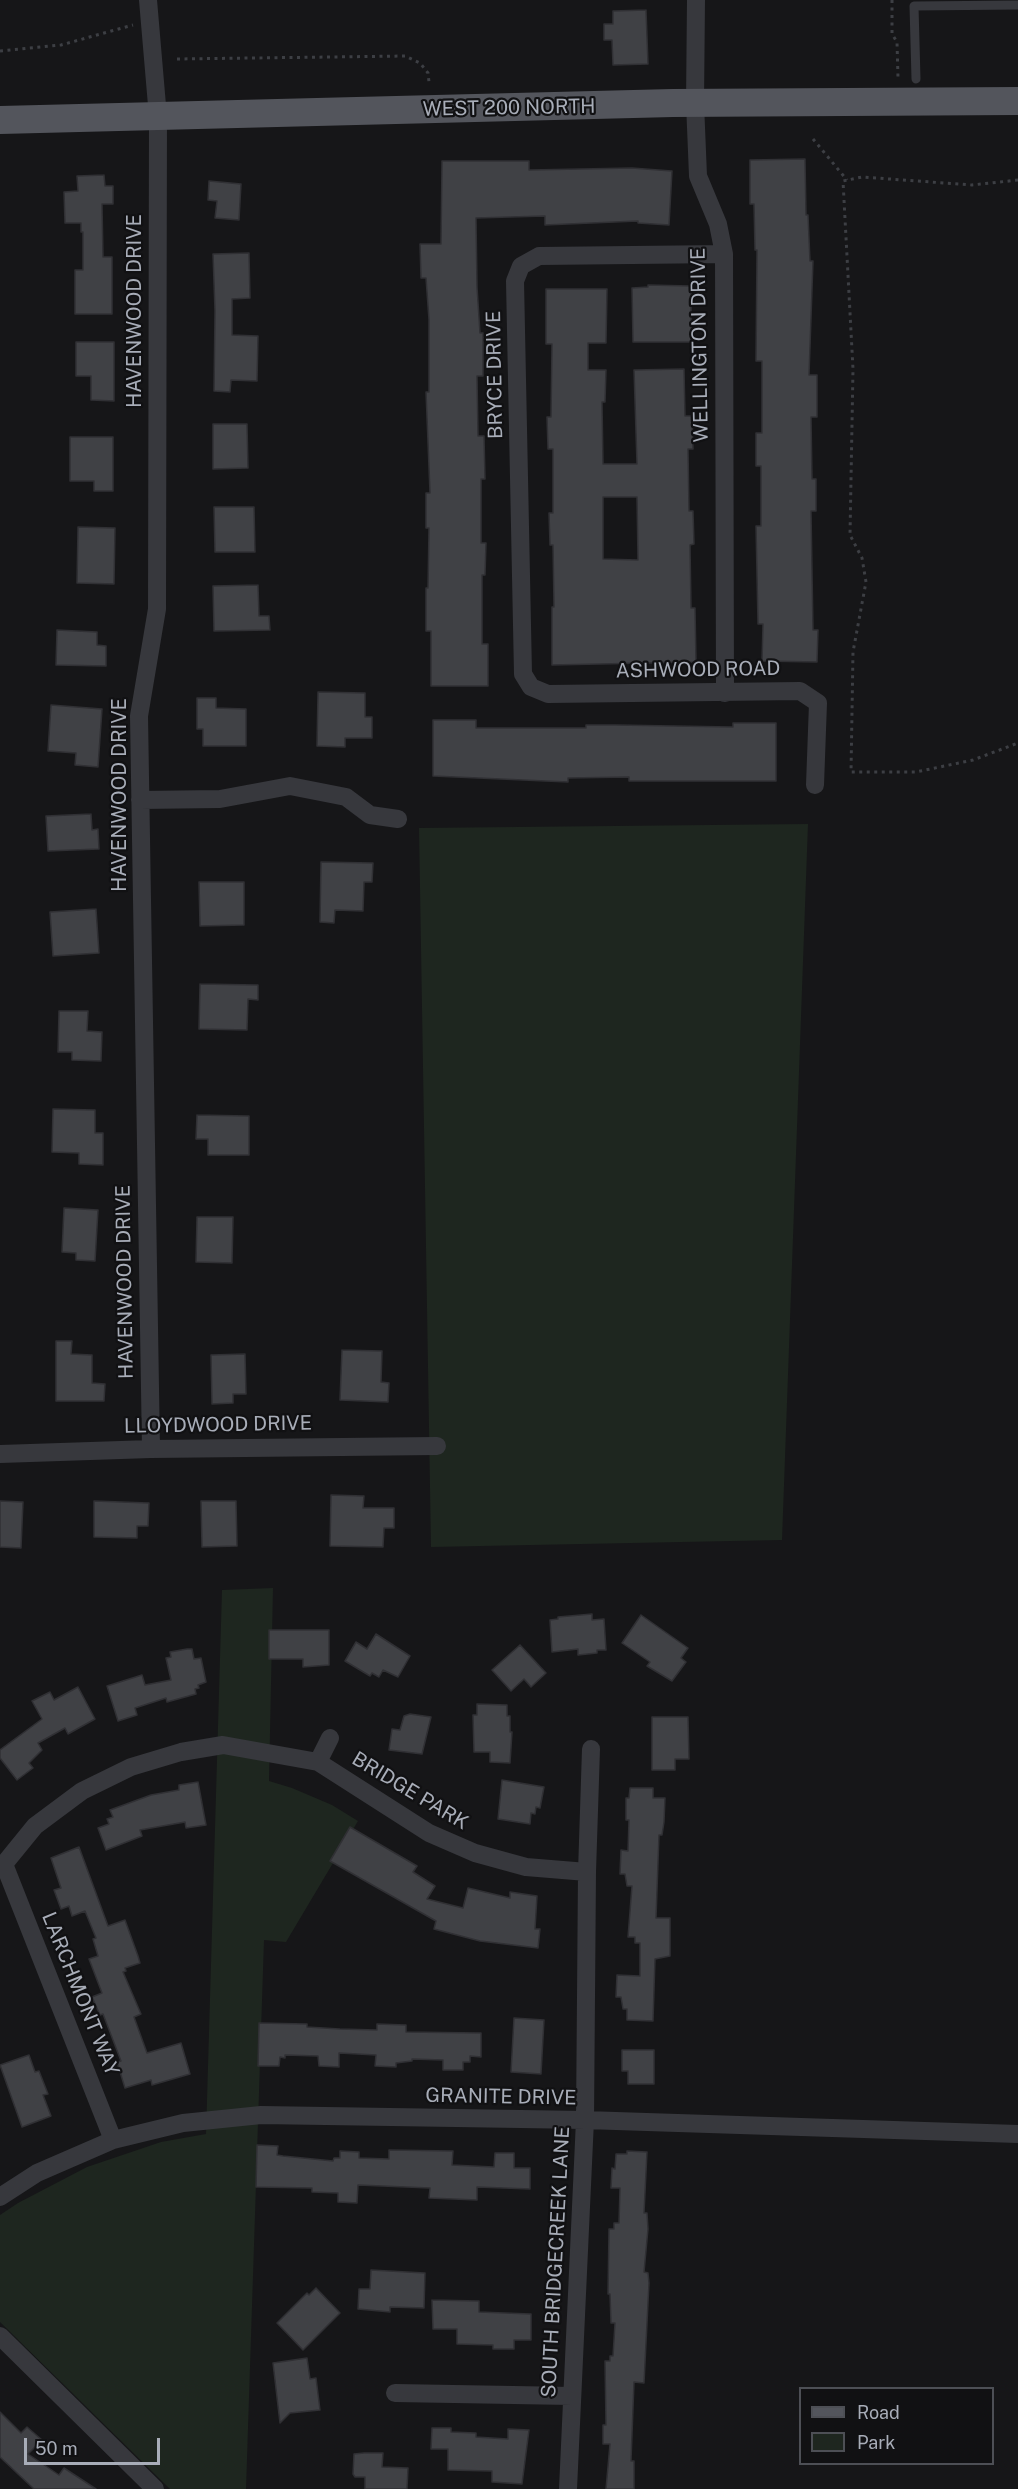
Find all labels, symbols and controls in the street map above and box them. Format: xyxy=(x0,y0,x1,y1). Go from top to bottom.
street label: WEST 200 NORTH xyxy=(422,94,596,122)
street label: HAVENWOOD DRIVE xyxy=(123,214,147,408)
street label: WELLINGTON DRIVE xyxy=(686,248,714,442)
street label: BRYCE DRIVE xyxy=(482,311,508,439)
street label: ASHWOOD ROAD xyxy=(615,657,781,683)
street label: HAVENWOOD DRIVE xyxy=(108,698,132,892)
street label: HAVENWOOD DRIVE xyxy=(111,1185,139,1379)
street label: LLOYDWOOD DRIVE xyxy=(124,1411,312,1439)
street label: BRIDGE PARK xyxy=(347,1747,473,1835)
street label: LARCHMONT WAY xyxy=(36,1909,124,2079)
street label: GRANITE DRIVE xyxy=(425,2084,577,2110)
street label: SOUTH BRIDGECREEK LANE xyxy=(537,2126,575,2398)
legend xyxy=(799,2387,994,2465)
text: Road xyxy=(857,2402,900,2423)
scale bar xyxy=(27,2426,164,2464)
text: Park xyxy=(857,2432,895,2453)
text: 50 m xyxy=(35,2438,78,2459)

